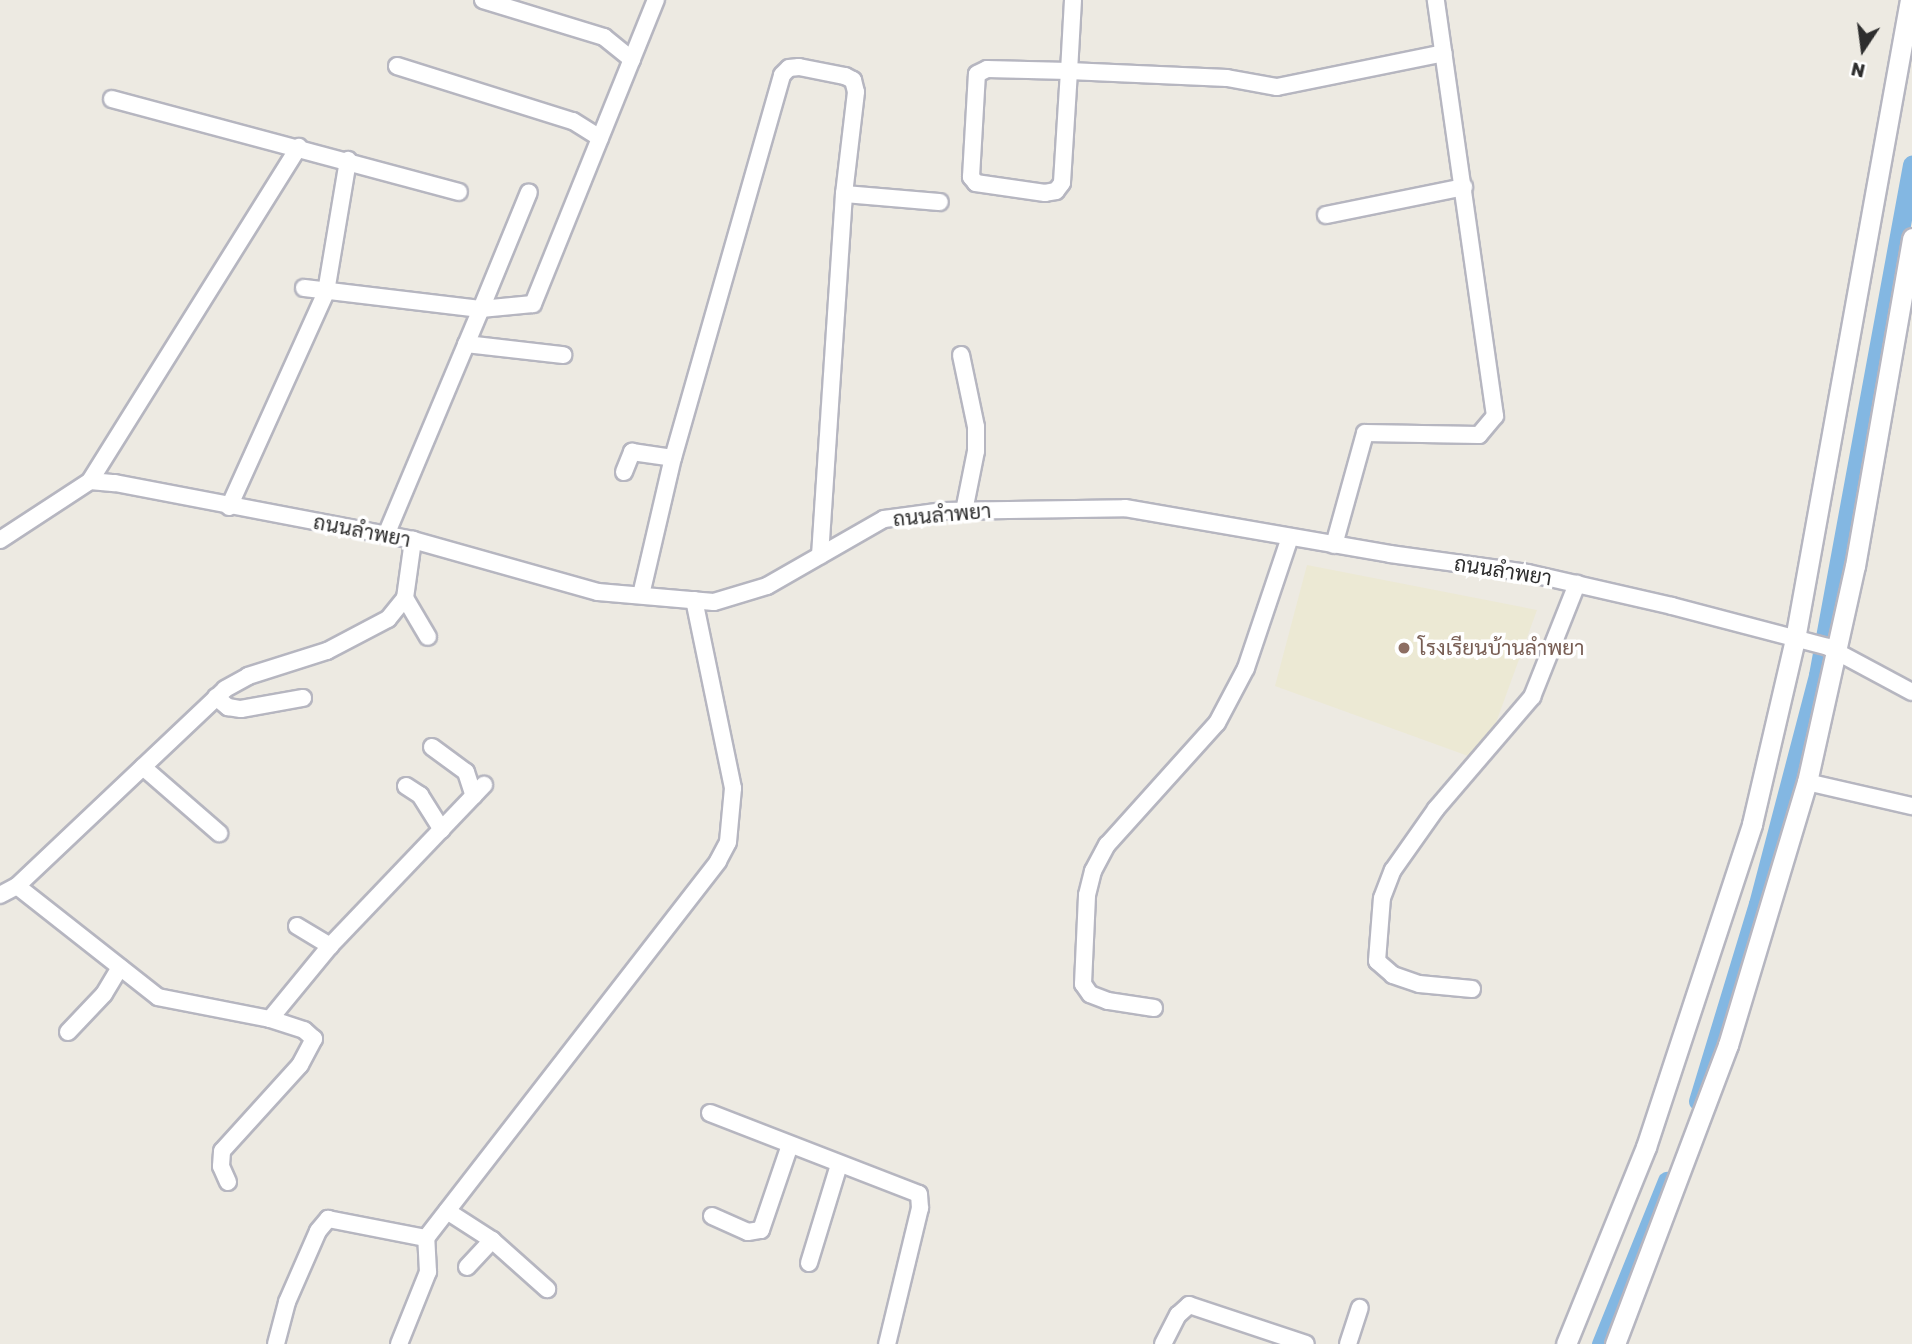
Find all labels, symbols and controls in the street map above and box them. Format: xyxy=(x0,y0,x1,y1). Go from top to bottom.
north arrow xyxy=(1828,14,1898,84)
text: N xyxy=(1849,57,1867,83)
street label: ถนนลำพยา xyxy=(892,498,992,532)
street label: ถนนลำพยา xyxy=(311,509,413,553)
street label: ถนนลำพยา xyxy=(1452,551,1554,591)
place label: โรงเรียนบ้านลำพยา xyxy=(1418,635,1585,661)
marker: โรงเรียนบ้านลำพยา xyxy=(1396,640,1412,656)

